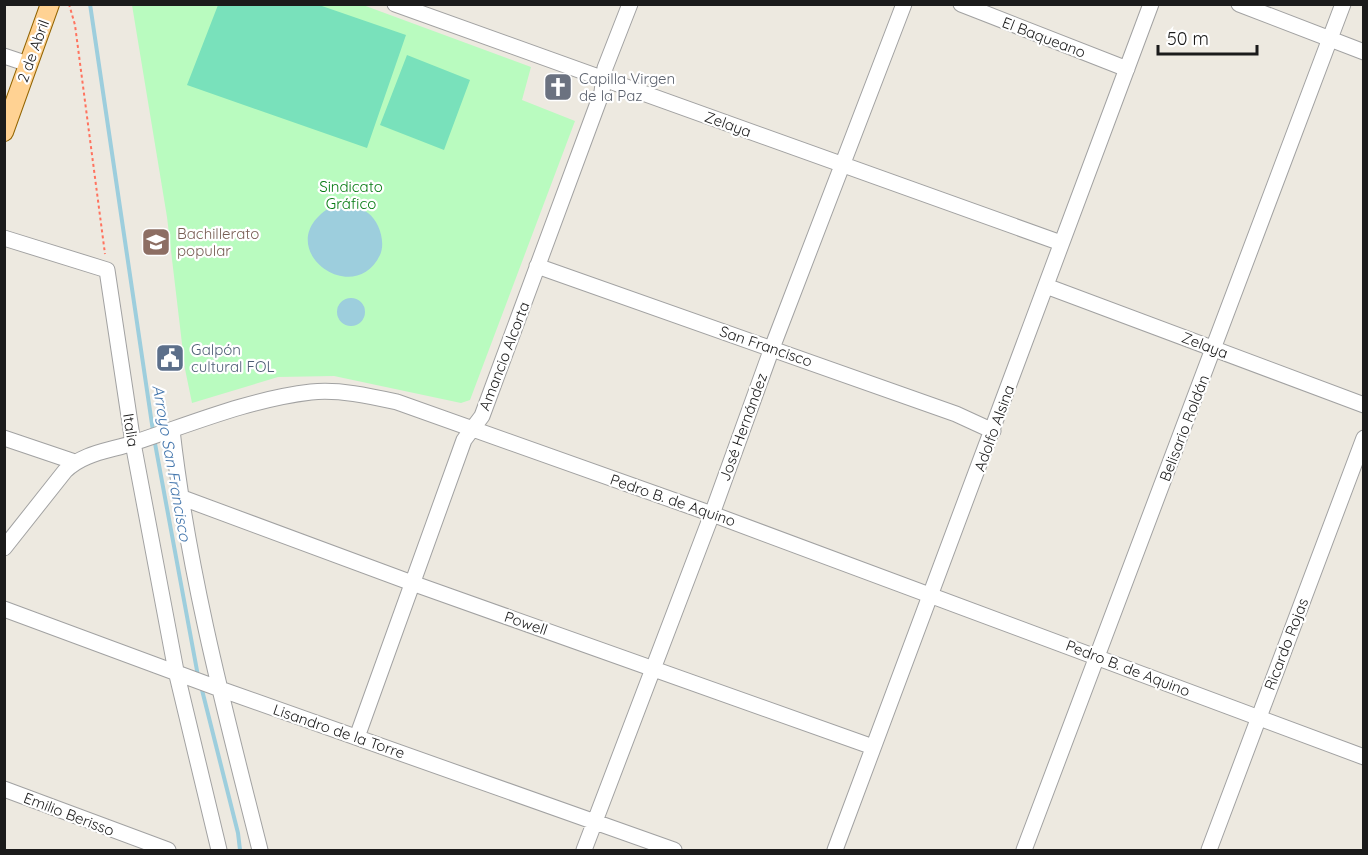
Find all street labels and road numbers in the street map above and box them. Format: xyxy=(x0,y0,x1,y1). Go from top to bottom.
street label: El Baqueano xyxy=(1000,12,1088,62)
street label: 2 de Abril xyxy=(13,17,53,85)
street label: Zelaya xyxy=(702,107,754,141)
street label: Amancio Alcorta xyxy=(475,299,533,413)
street label: San Francisco xyxy=(717,321,815,371)
street label: Zelaya xyxy=(1179,327,1231,363)
street label: José Hernández xyxy=(715,370,771,484)
street label: Belisario Roldán xyxy=(1155,372,1213,484)
street label: Adolfo Alsina xyxy=(970,382,1018,474)
street label: Italia xyxy=(119,412,143,448)
street label: Pedro B. de Aquino xyxy=(608,470,738,530)
street label: Ricardo Rojas xyxy=(1260,595,1312,693)
street label: Powell xyxy=(502,607,550,639)
street label: Pedro B. de Aquino xyxy=(1063,636,1193,700)
street label: Lisandro de la Torre xyxy=(271,700,407,762)
street label: Emilio Berisso xyxy=(21,788,117,840)

